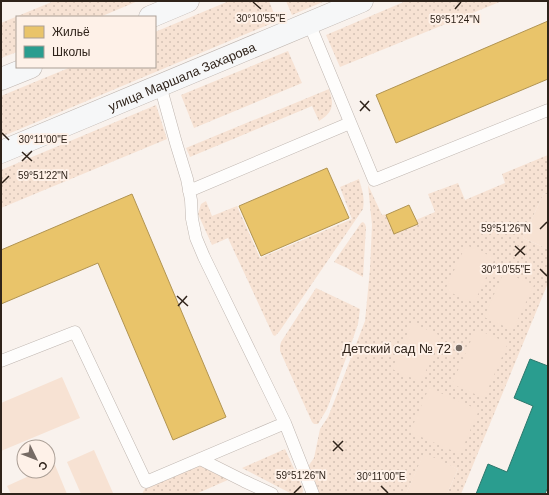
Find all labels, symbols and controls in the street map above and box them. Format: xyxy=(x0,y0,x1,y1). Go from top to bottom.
text: 30°10'55"E xyxy=(236,13,286,24)
text: 59°51'24"N xyxy=(430,14,480,25)
legend xyxy=(16,16,156,68)
text: Жильё xyxy=(52,25,90,39)
street label: улица Маршала Захарова xyxy=(106,39,259,114)
text: Школы xyxy=(52,45,90,59)
text: 30°11'00"E xyxy=(19,134,68,145)
text: 59°51'22"N xyxy=(18,170,68,181)
text: 59°51'26"N xyxy=(481,223,531,234)
text: 30°10'55"E xyxy=(481,264,531,275)
place label: Детский сад № 72 xyxy=(342,341,451,356)
marker: Детский сад № 72 xyxy=(454,343,464,353)
north arrow xyxy=(16,439,56,479)
text: С xyxy=(36,459,50,473)
text: 59°51'26"N xyxy=(276,470,326,481)
text: 30°11'00"E xyxy=(357,471,406,482)

